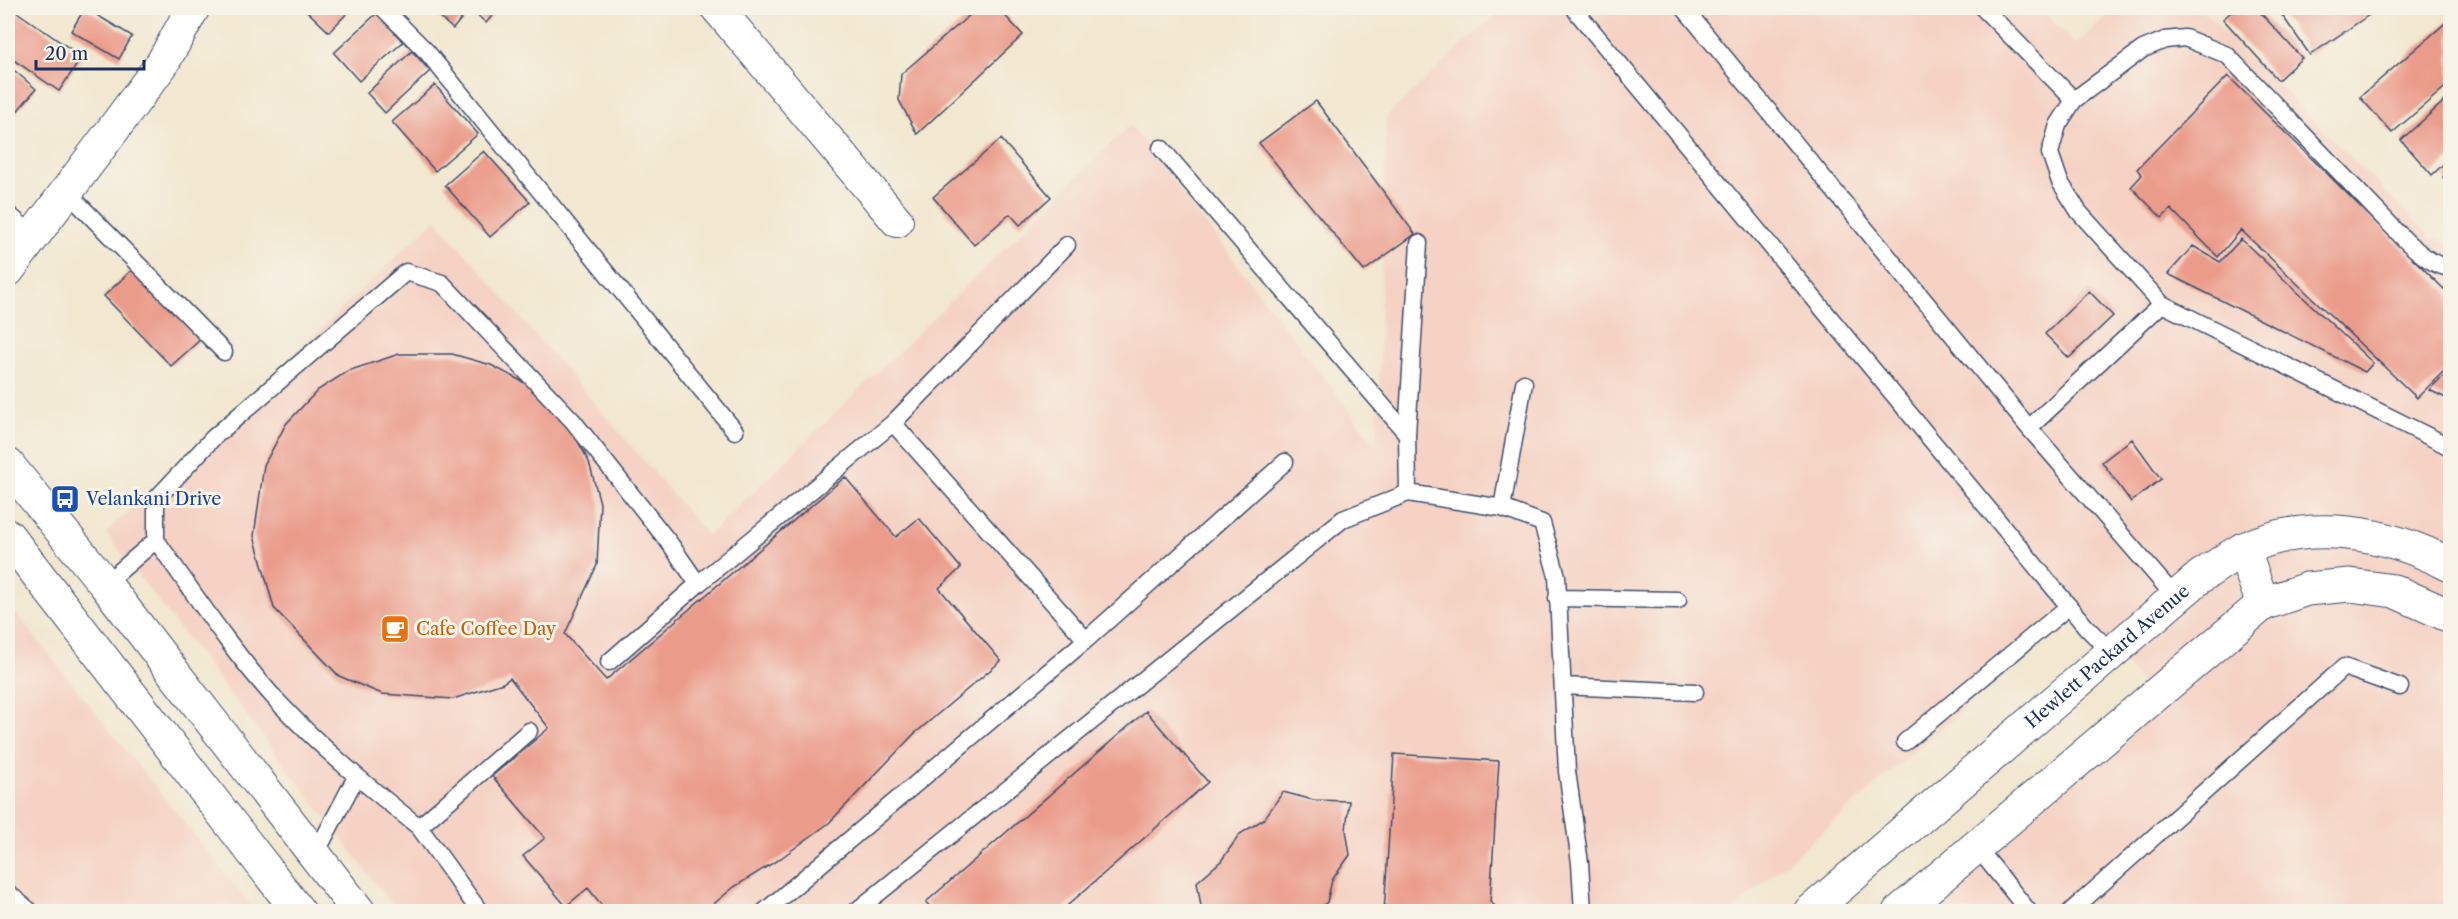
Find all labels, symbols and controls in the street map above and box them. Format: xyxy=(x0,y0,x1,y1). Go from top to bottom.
scale bar xyxy=(36,33,144,71)
text: 20 m xyxy=(45,43,89,65)
bus stop icon: Velankani Drive xyxy=(49,483,81,515)
place label: Velankani Drive xyxy=(85,488,221,510)
street label: Hewlett Packard Avenue xyxy=(2021,580,2194,733)
cafe icon: Cafe Coffee Day xyxy=(379,613,411,645)
place label: Cafe Coffee Day xyxy=(416,618,557,640)

